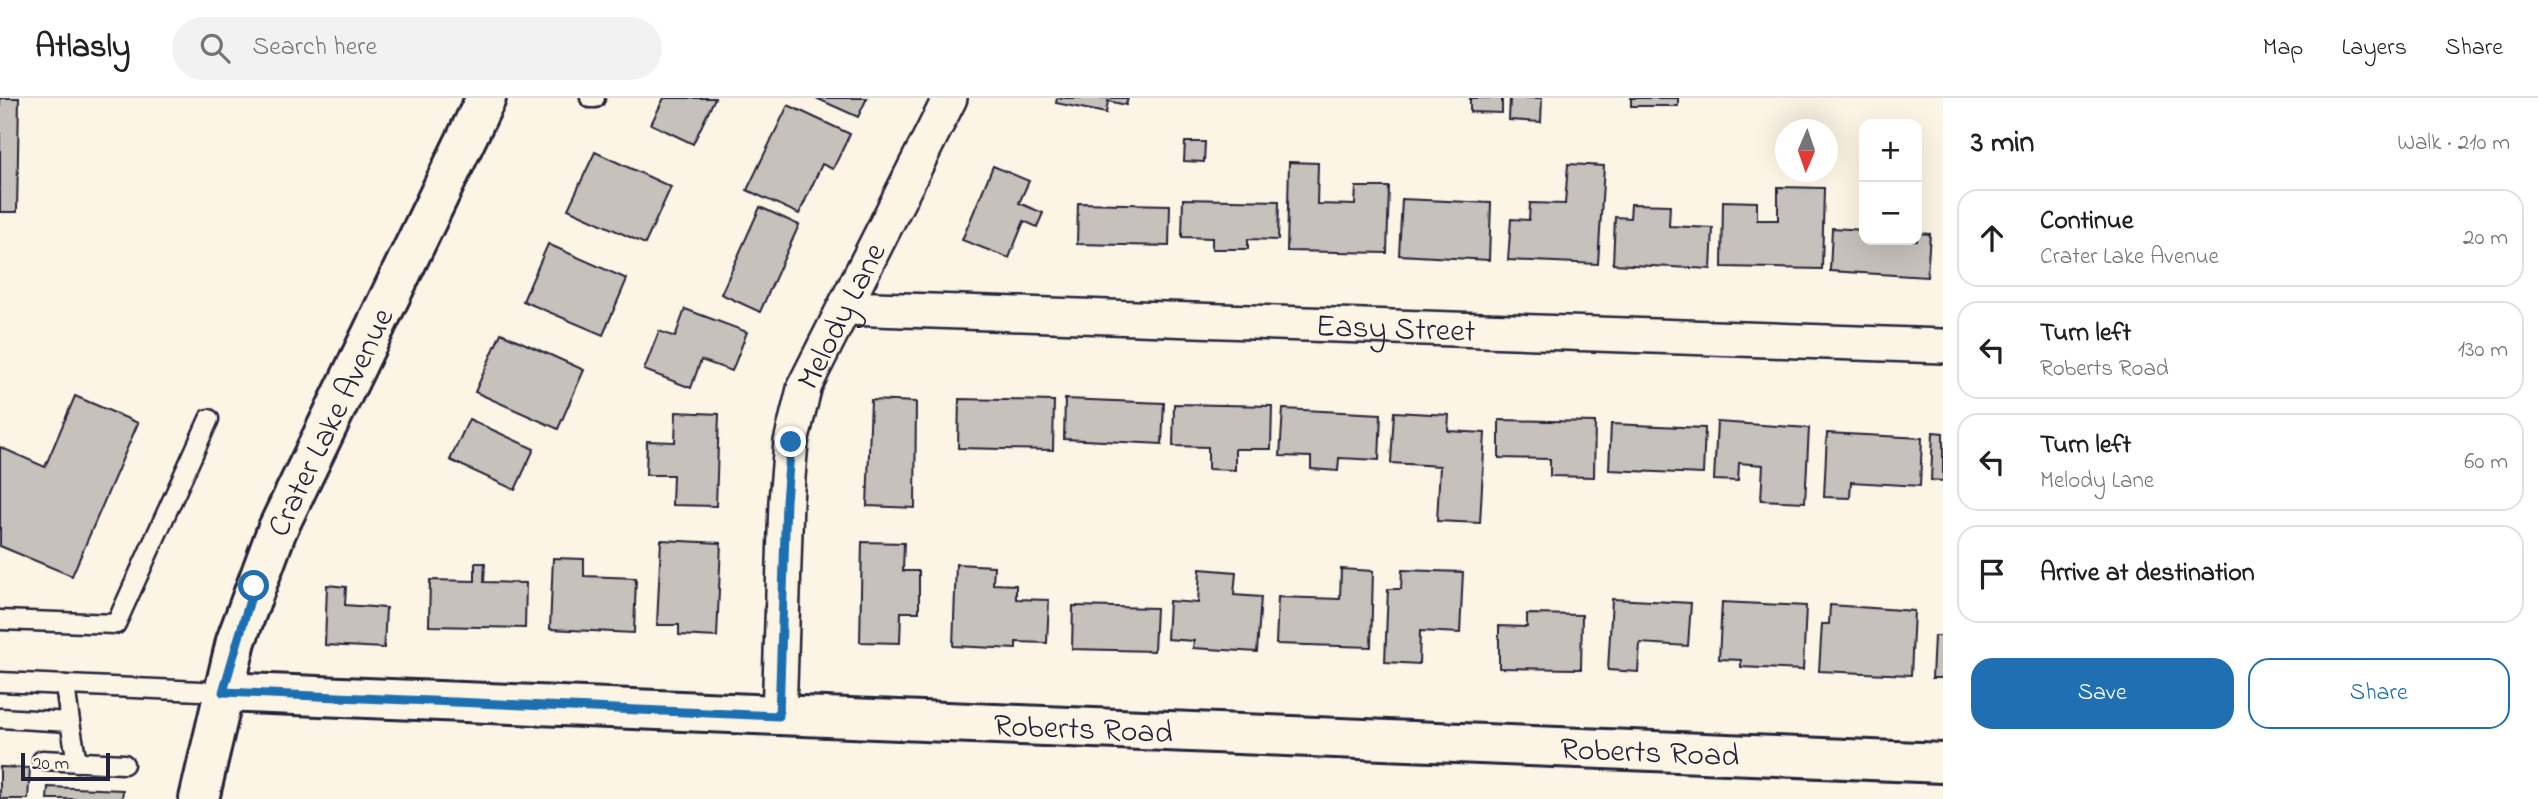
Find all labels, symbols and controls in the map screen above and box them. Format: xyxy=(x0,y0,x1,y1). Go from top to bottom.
search box xyxy=(172,17,662,80)
text: Atlasly xyxy=(35,24,130,72)
icon: search xyxy=(196,29,234,67)
text: Search here xyxy=(252,29,377,67)
text: Map xyxy=(2263,31,2303,66)
text: Layers xyxy=(2341,31,2407,66)
text: Share xyxy=(2445,31,2503,66)
north arrow xyxy=(1775,119,1838,182)
map controls xyxy=(1859,119,1922,245)
button: + xyxy=(1859,119,1922,182)
text: 3 min xyxy=(1971,122,2034,166)
text: Walk · 210 m xyxy=(2397,127,2510,160)
button: − xyxy=(1859,182,1922,245)
text: Continue xyxy=(2040,203,2133,241)
icon: ahead xyxy=(1973,219,2011,257)
text: 20 m xyxy=(2463,222,2508,255)
street label: Melody Lane xyxy=(786,235,900,398)
text: Crater Lake Avenue xyxy=(2040,241,2219,274)
street label: Crater Lake Avenue xyxy=(257,300,408,545)
street label: Easy Street xyxy=(1315,304,1476,357)
text: Turn left xyxy=(2040,315,2131,353)
icon: left xyxy=(1973,331,2011,369)
text: 130 m xyxy=(2458,334,2508,367)
text: Roberts Road xyxy=(2040,353,2169,386)
route end xyxy=(775,426,806,457)
text: Turn left xyxy=(2040,427,2131,465)
icon: left xyxy=(1973,443,2011,481)
text: 60 m xyxy=(2464,446,2508,479)
text: Melody Lane xyxy=(2040,465,2154,498)
icon: arrive xyxy=(1973,555,2011,593)
text: Arrive at destination xyxy=(2040,555,2255,593)
route start xyxy=(238,570,269,601)
button: Save xyxy=(1971,658,2234,729)
button: Share xyxy=(2248,658,2510,729)
street label: Roberts Road xyxy=(993,704,1174,758)
street label: Roberts Road xyxy=(1559,727,1740,782)
scale bar xyxy=(21,750,110,782)
text: 20 m xyxy=(32,751,69,778)

